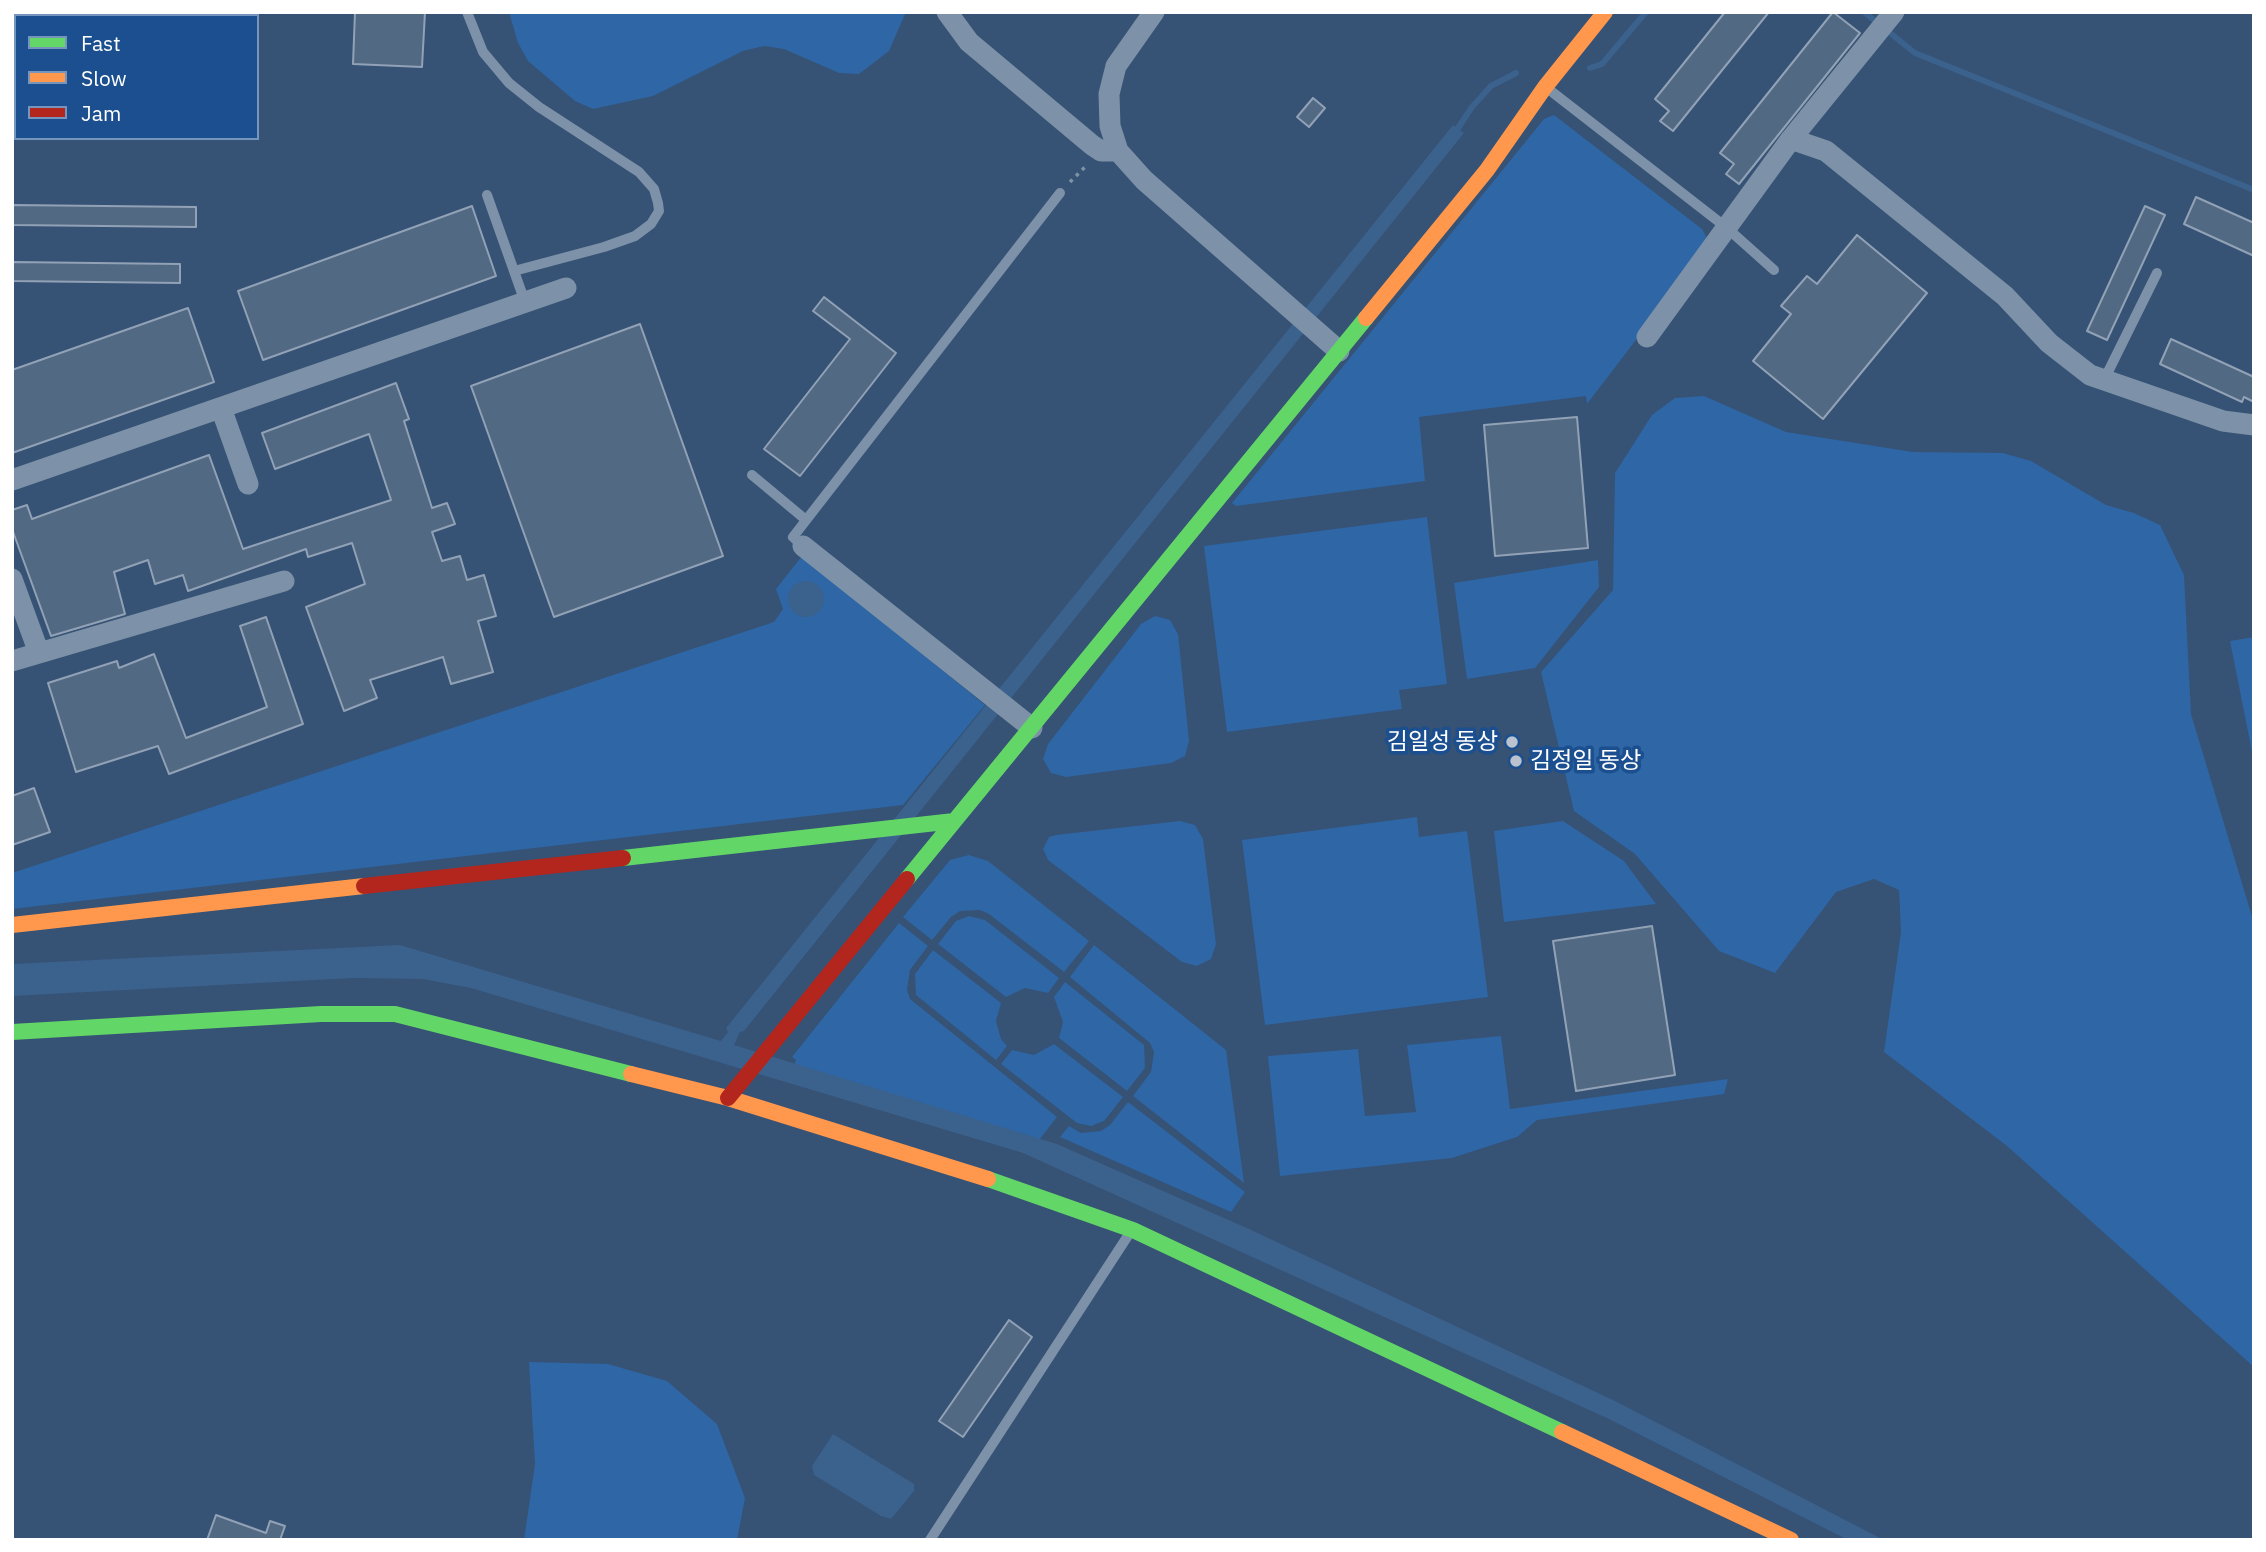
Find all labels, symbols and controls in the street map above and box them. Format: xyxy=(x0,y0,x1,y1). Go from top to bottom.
legend xyxy=(14,14,259,140)
text: Fast xyxy=(81,29,121,57)
text: Slow xyxy=(81,64,127,92)
text: Jam xyxy=(81,99,121,127)
place label: 김일성 동상 xyxy=(1387,728,1498,756)
marker: 김일성 동상 xyxy=(1504,734,1520,750)
place label: 김정일 동상 xyxy=(1530,747,1641,775)
marker: 김정일 동상 xyxy=(1508,753,1524,769)

